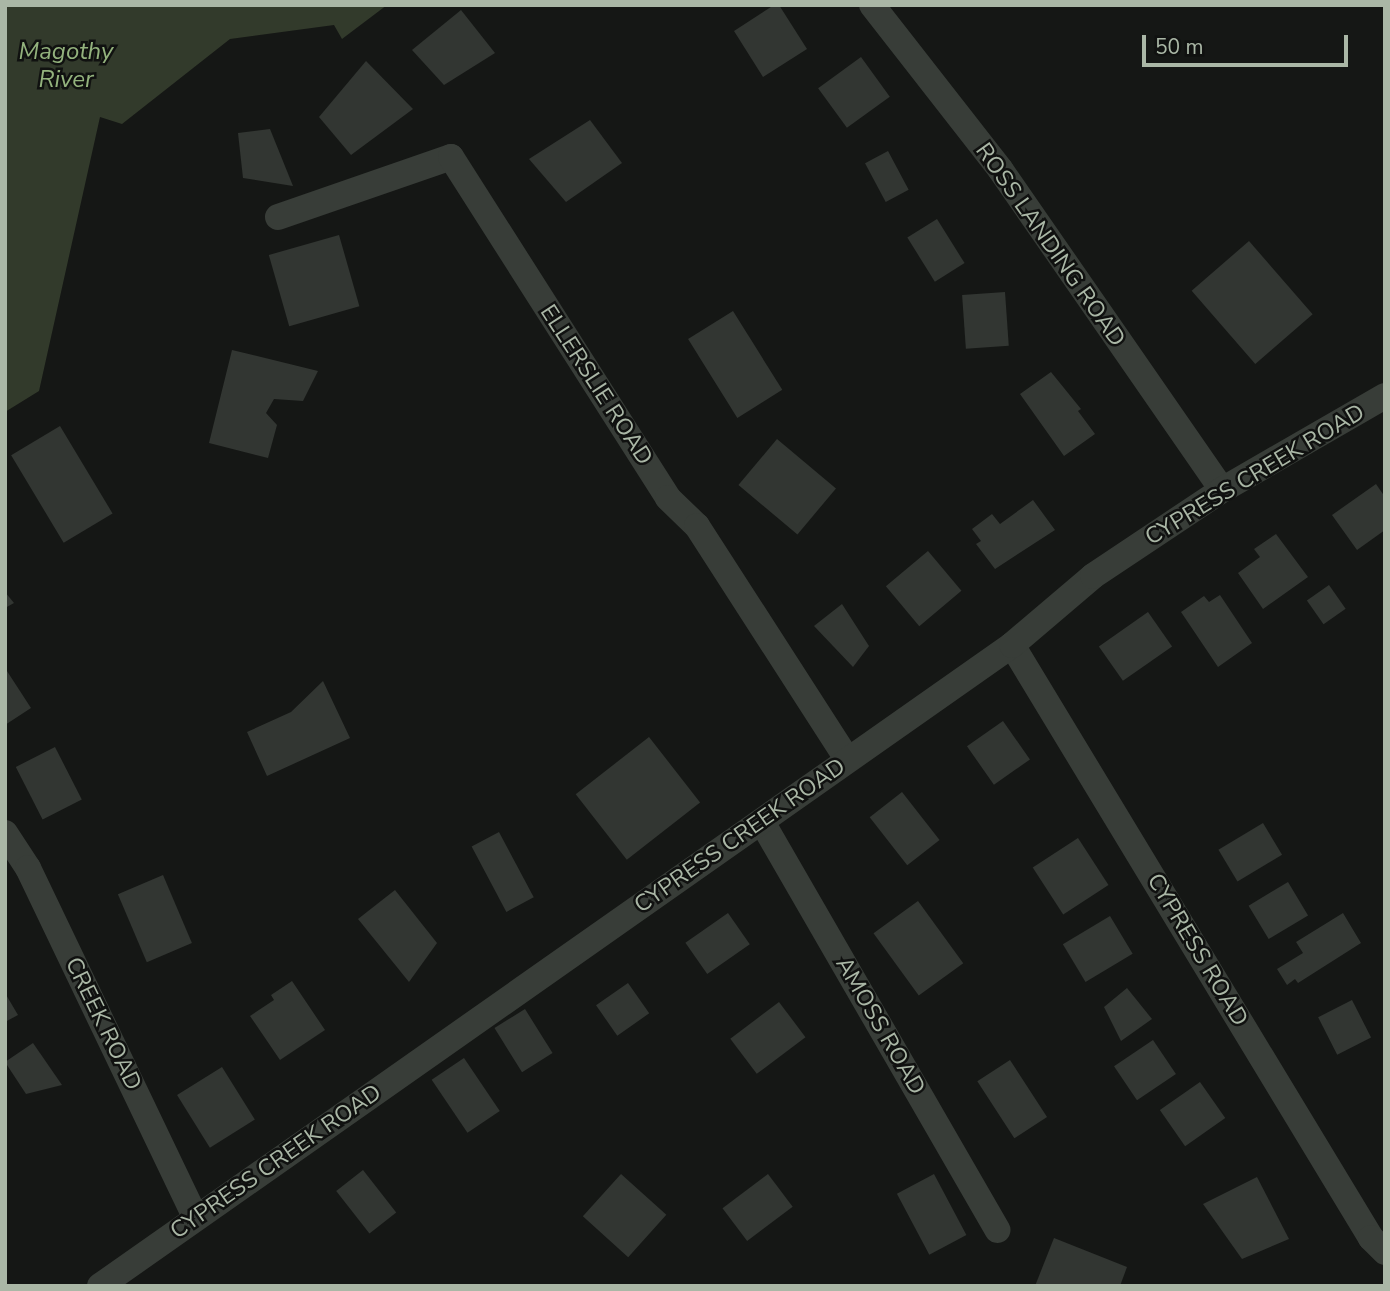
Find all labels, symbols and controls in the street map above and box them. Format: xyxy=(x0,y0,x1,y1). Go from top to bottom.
scale bar xyxy=(1145,21,1352,65)
text: 50 m xyxy=(1155,33,1204,61)
water label: Magothy River xyxy=(19,38,113,94)
street label: ROSS LANDING ROAD xyxy=(969,138,1131,352)
street label: ELLERSLIE ROAD xyxy=(534,300,658,470)
street label: CYPRESS CREEK ROAD xyxy=(1140,399,1370,551)
street label: CYPRESS CREEK ROAD xyxy=(629,753,851,919)
street label: CYPRESS ROAD xyxy=(1141,869,1253,1031)
street label: AMOSS ROAD xyxy=(829,952,931,1100)
street label: CREEK ROAD xyxy=(59,953,147,1095)
street label: CYPRESS CREEK ROAD xyxy=(165,1079,387,1245)

